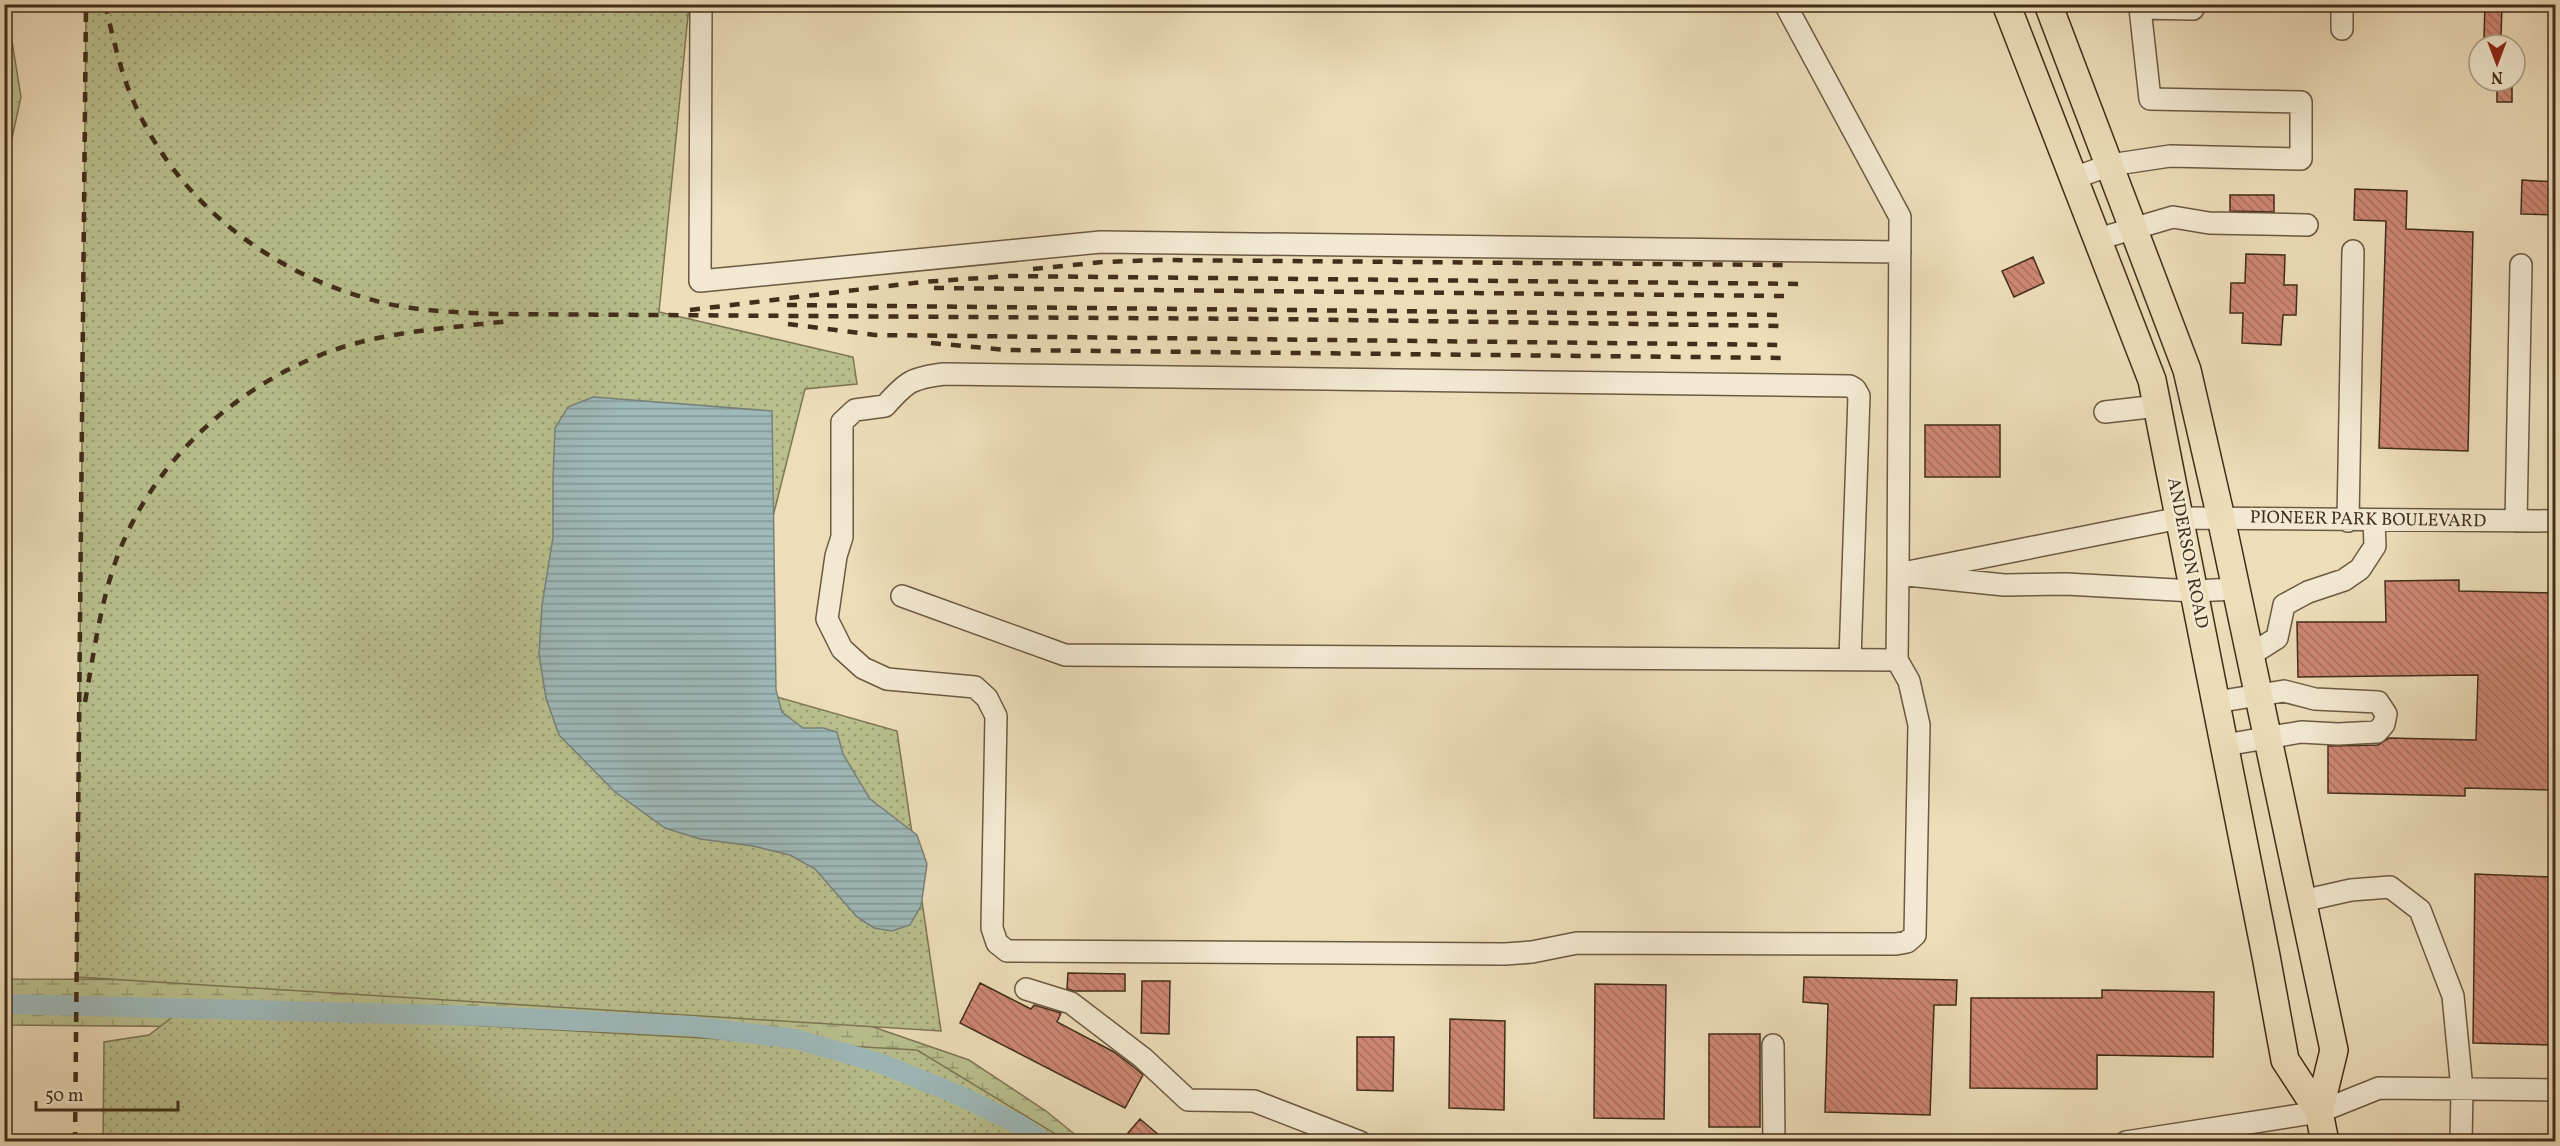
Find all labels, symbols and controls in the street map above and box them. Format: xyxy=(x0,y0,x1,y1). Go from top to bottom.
north arrow xyxy=(2467,33,2527,93)
text: N xyxy=(2491,65,2503,87)
street label: ANDERSON ROAD xyxy=(2160,475,2214,631)
street label: PIONEER PARK BOULEVARD xyxy=(2250,505,2486,535)
scale bar xyxy=(36,1074,178,1112)
text: 50 m xyxy=(45,1084,84,1109)

